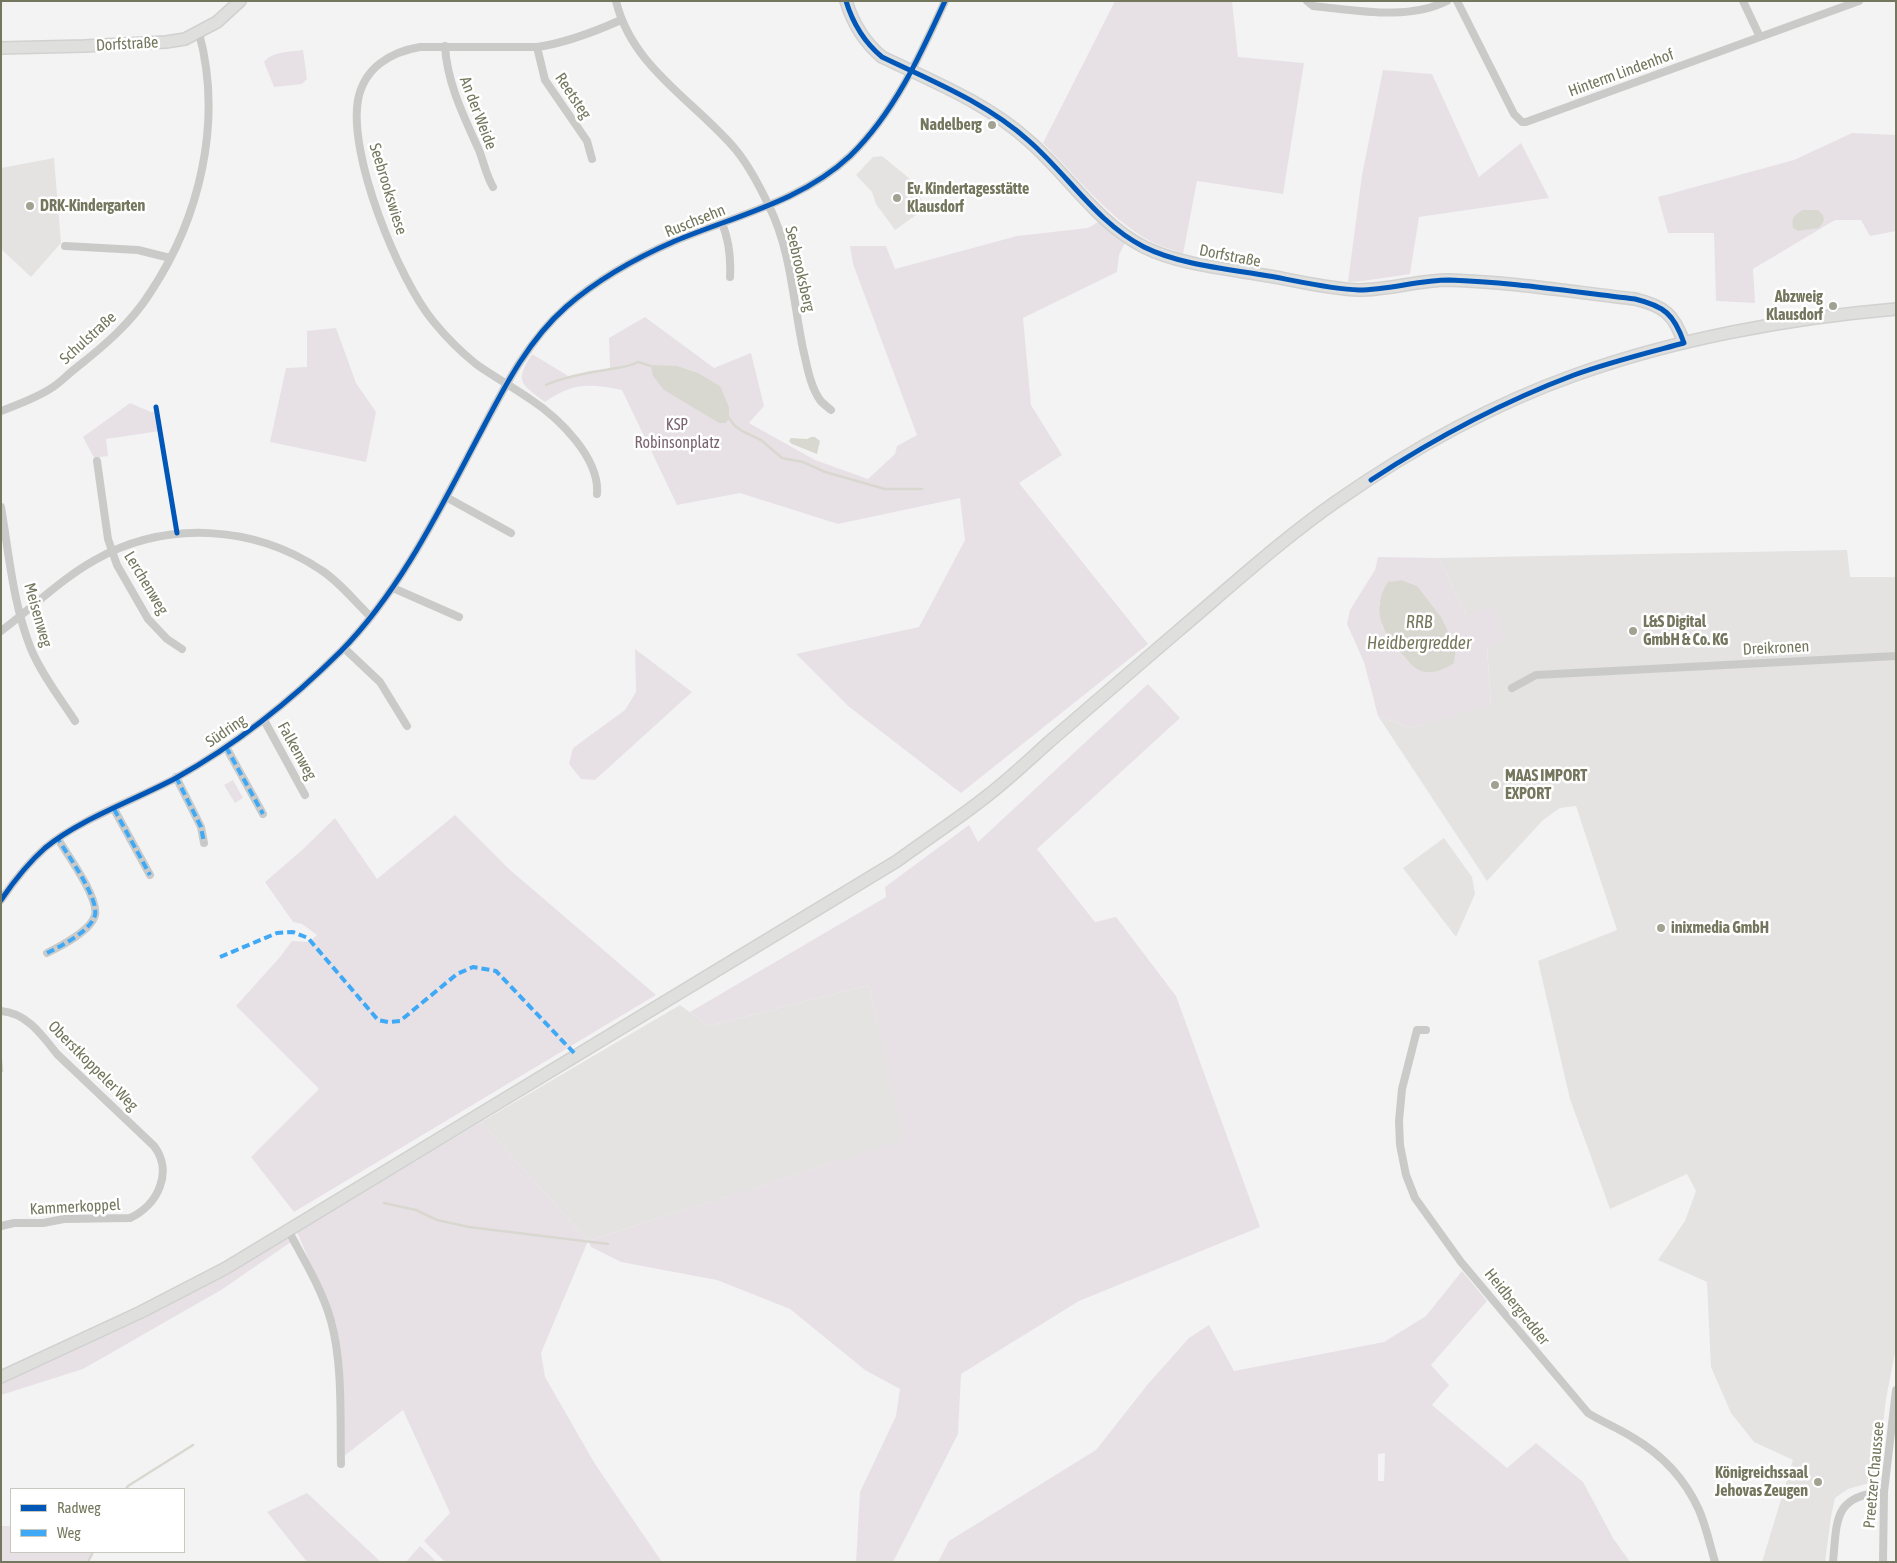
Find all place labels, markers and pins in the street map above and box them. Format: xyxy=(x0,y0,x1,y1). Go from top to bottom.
place label: Nadelberg xyxy=(920,115,982,135)
marker: Nadelberg xyxy=(986,119,998,131)
place label: Ev. Kindertagesstätte Klausdorf xyxy=(907,179,1029,217)
marker: Ev. Kindertagesstätte Klausdorf xyxy=(891,192,903,204)
place label: DRK-Kindergarten xyxy=(40,196,145,216)
marker: DRK-Kindergarten xyxy=(24,200,36,212)
place label: Abzweig Klausdorf xyxy=(1766,287,1823,325)
marker: Abzweig Klausdorf xyxy=(1827,300,1839,312)
place label: L&S Digital GmbH & Co. KG xyxy=(1643,612,1728,650)
marker: L&S Digital GmbH & Co. KG xyxy=(1627,625,1639,637)
place label: MAAS IMPORT EXPORT xyxy=(1505,766,1587,804)
marker: MAAS IMPORT EXPORT xyxy=(1489,779,1501,791)
place label: inixmedia GmbH xyxy=(1671,918,1769,938)
marker: inixmedia GmbH xyxy=(1655,922,1667,934)
place label: Königreichssaal Jehovas Zeugen xyxy=(1715,1463,1808,1501)
marker: Königreichssaal Jehovas Zeugen xyxy=(1812,1476,1824,1488)

